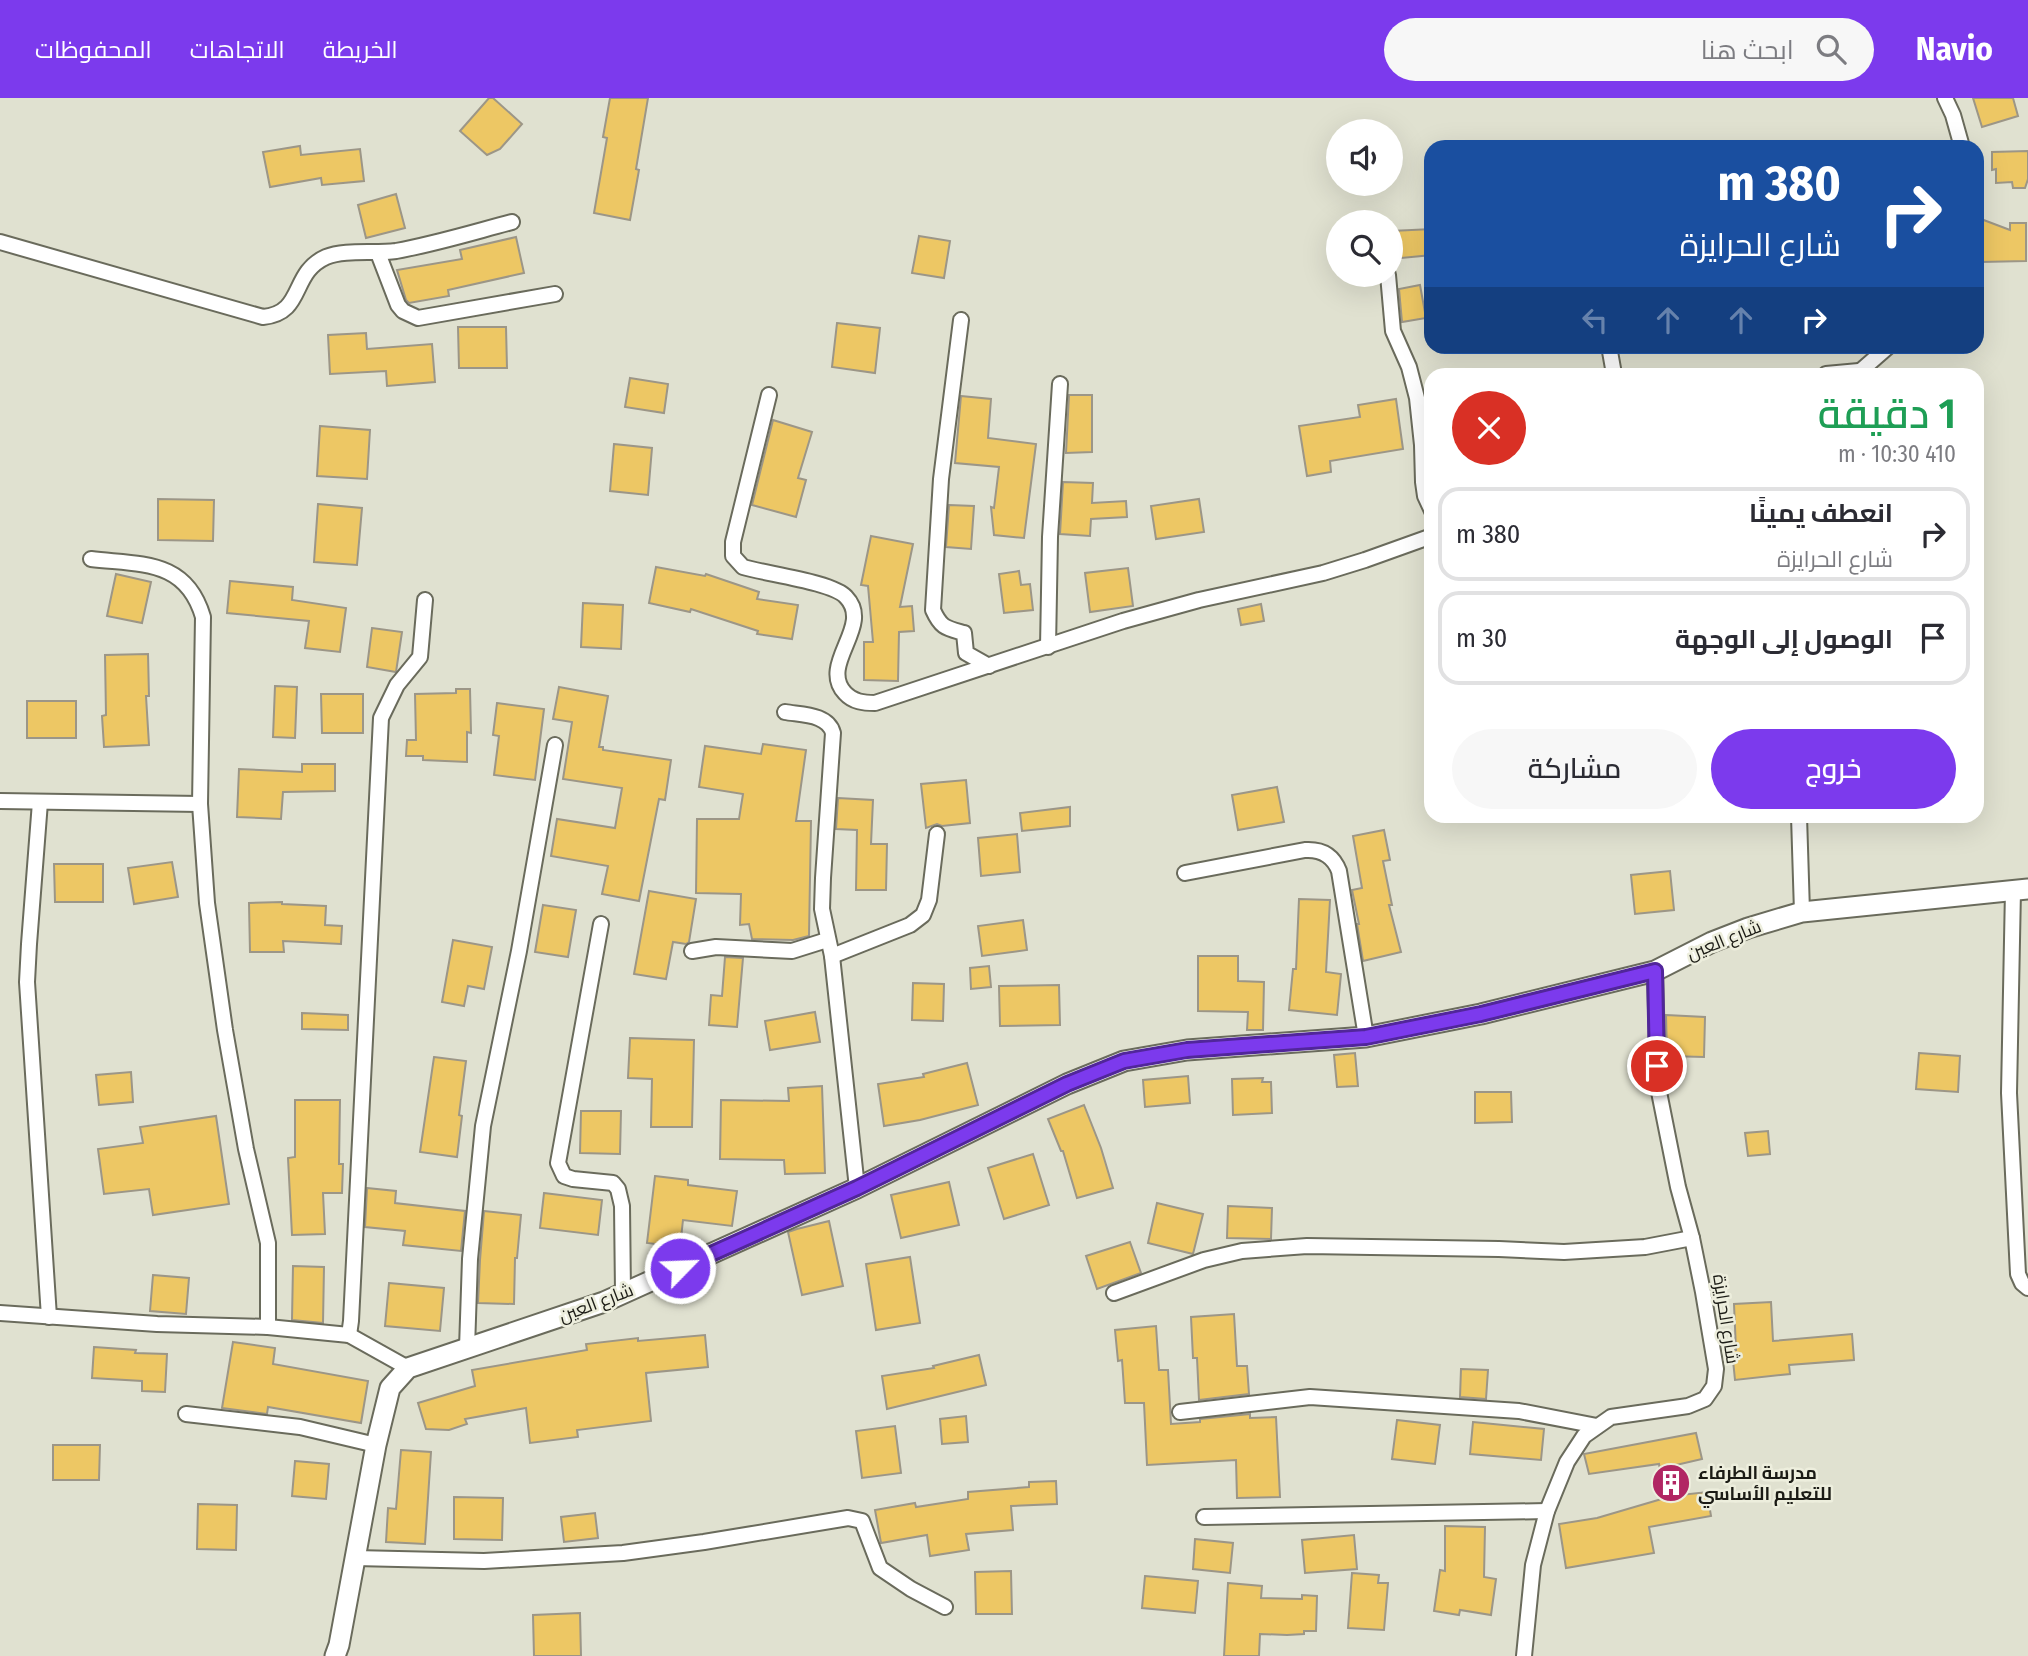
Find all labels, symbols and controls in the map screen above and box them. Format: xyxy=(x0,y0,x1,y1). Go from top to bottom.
search box xyxy=(1384,18,1874,81)
text: Navio xyxy=(1916,29,1993,69)
icon: search xyxy=(1812,30,1850,68)
text: ابحث هنا xyxy=(1701,35,1794,66)
text: المحفوظات xyxy=(35,36,152,64)
text: الاتجاهات xyxy=(190,36,285,64)
text: الخريطة xyxy=(323,36,398,64)
map controls xyxy=(1326,119,1403,287)
button: sound xyxy=(1326,119,1403,196)
text: 380 m xyxy=(1718,154,1841,213)
icon: right xyxy=(1865,168,1956,259)
button: search xyxy=(1326,210,1403,287)
text: شارع الحرايزة xyxy=(1680,226,1841,264)
icon: left xyxy=(1576,301,1614,339)
icon: ahead xyxy=(1649,301,1687,339)
icon: ahead xyxy=(1722,301,1760,339)
icon: right xyxy=(1795,301,1833,339)
text: 1 دقيقة xyxy=(1818,389,1956,439)
button: close xyxy=(1452,391,1526,465)
text: 410 m · 10:30 xyxy=(1838,440,1956,468)
text: انعطف يمينًا xyxy=(1749,498,1893,529)
icon: right xyxy=(1914,515,1952,553)
text: 380 m xyxy=(1456,519,1520,550)
text: شارع الحرايزة xyxy=(1777,545,1893,573)
icon: arrive xyxy=(1914,619,1952,657)
text: 30 m xyxy=(1456,623,1507,654)
text: الوصول إلى الوجهة xyxy=(1675,624,1893,655)
button: مشاركة xyxy=(1452,729,1697,809)
button: خروج xyxy=(1711,729,1956,809)
street label: شارع العين xyxy=(1684,915,1765,966)
pin xyxy=(1627,1036,1687,1096)
icon: arrive xyxy=(1638,1047,1676,1085)
position arrow xyxy=(643,1231,717,1305)
street label: شارع الحرايزة xyxy=(1707,1272,1744,1366)
street label: شارع العين xyxy=(556,1279,637,1328)
building icon: مدرسة الطرفاء للتعليم الأساسي xyxy=(1650,1462,1692,1504)
place label: مدرسة الطرفاء للتعليم الأساسي xyxy=(1698,1462,1832,1508)

